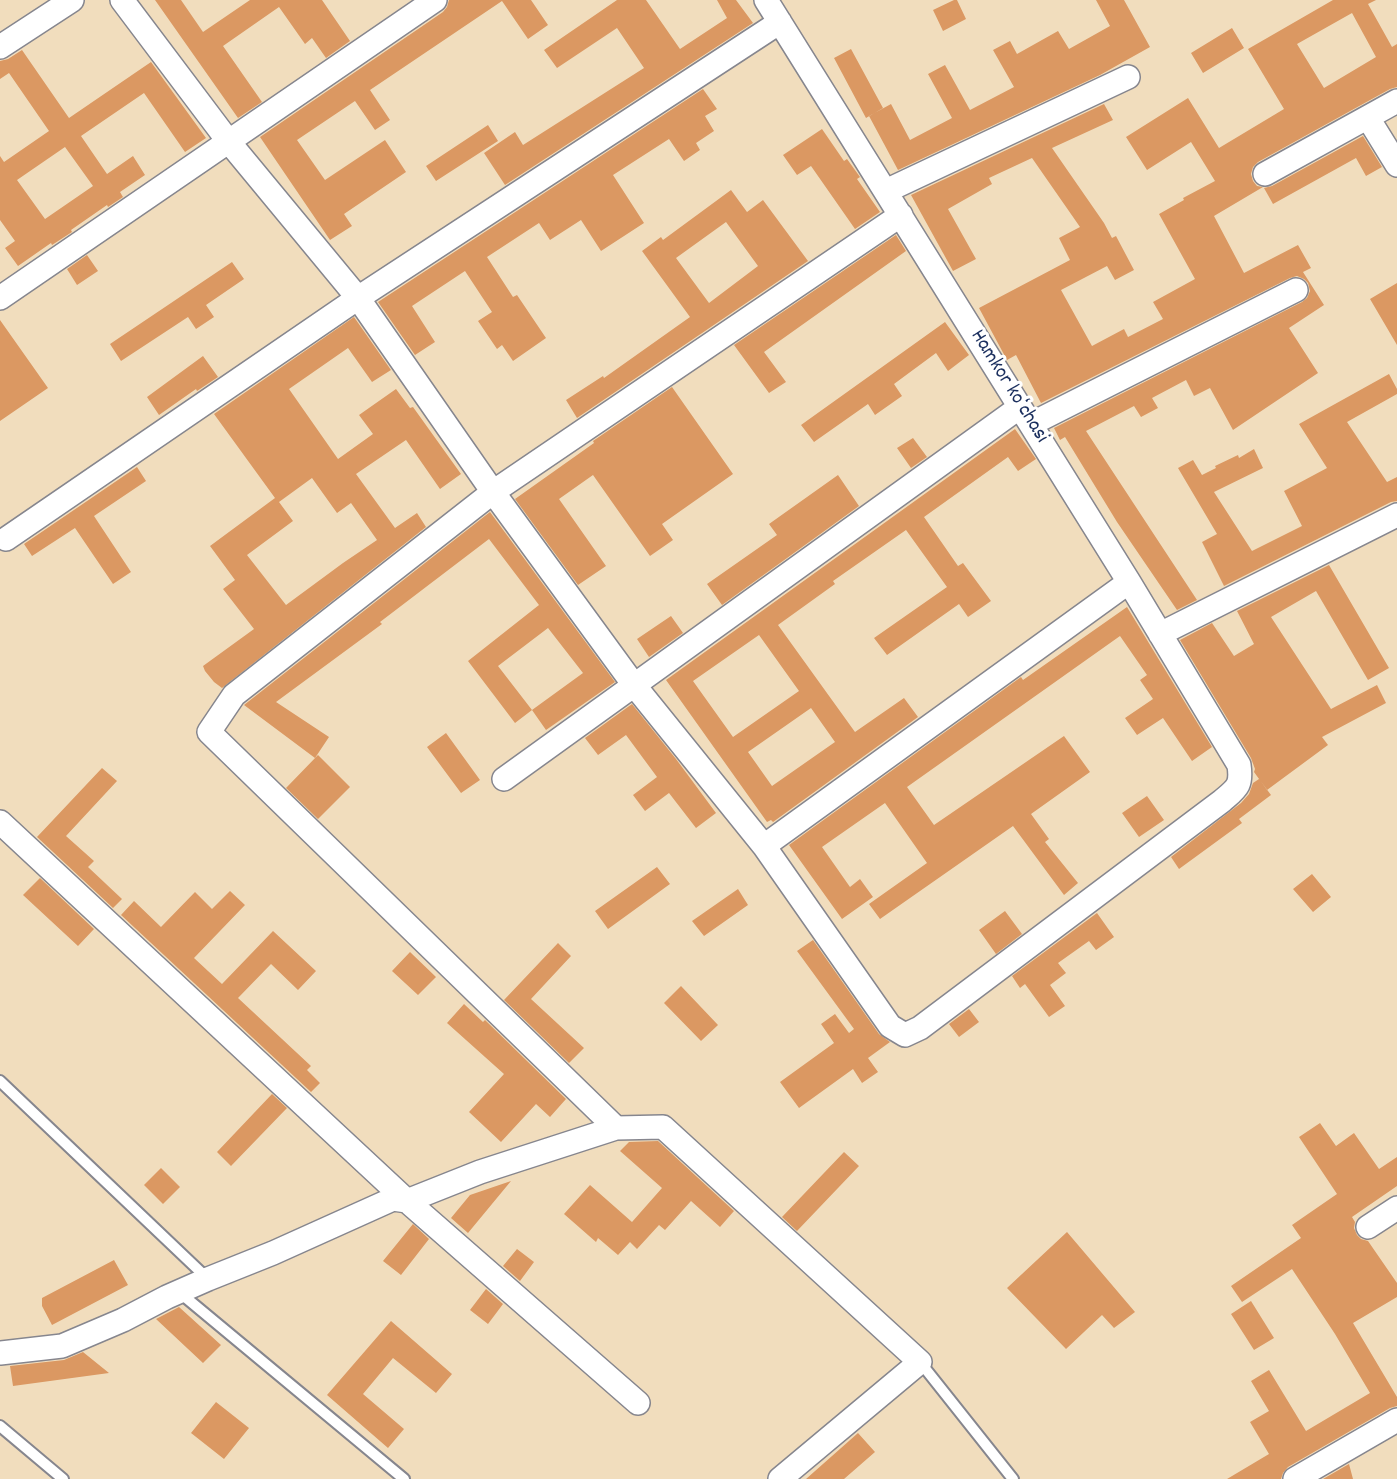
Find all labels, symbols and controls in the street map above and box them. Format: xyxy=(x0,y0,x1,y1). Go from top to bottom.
street label: Hamkor koʻchasi xyxy=(963,326,1053,448)

